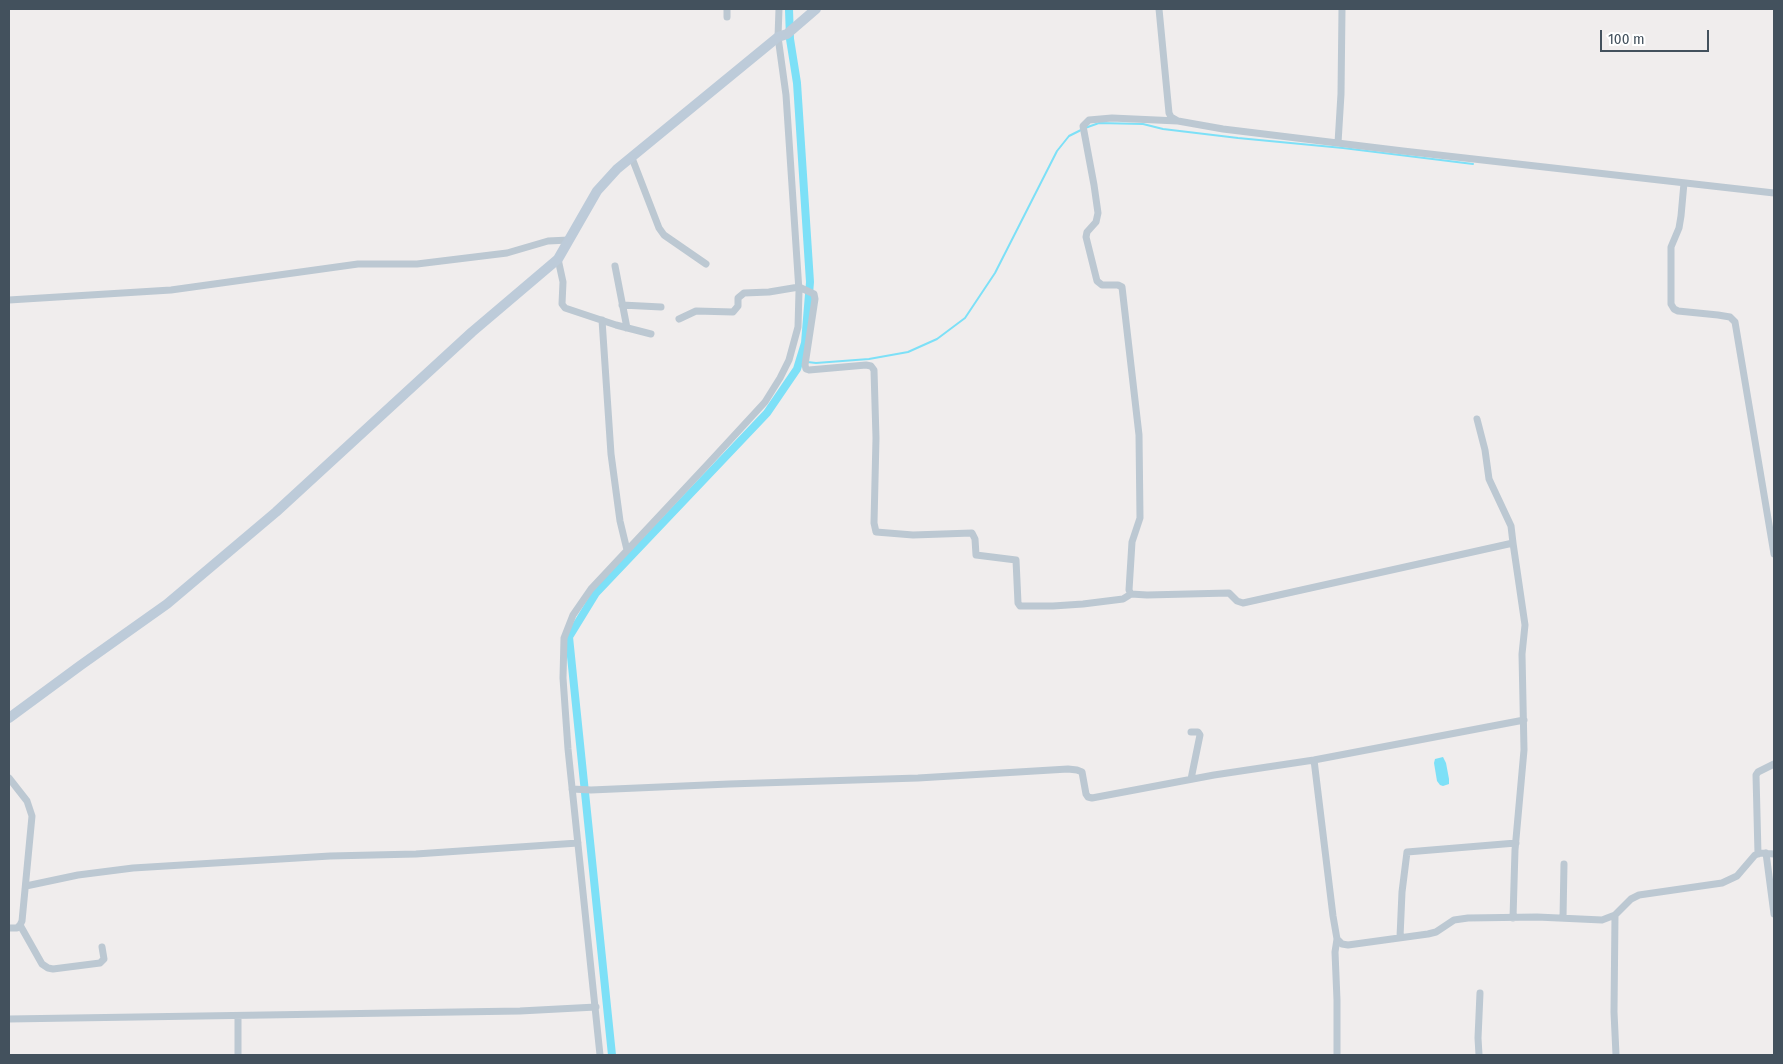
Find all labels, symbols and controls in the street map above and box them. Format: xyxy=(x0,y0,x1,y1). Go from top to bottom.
scale bar xyxy=(1603,20,1712,52)
text: 100 m xyxy=(1608,30,1645,48)

